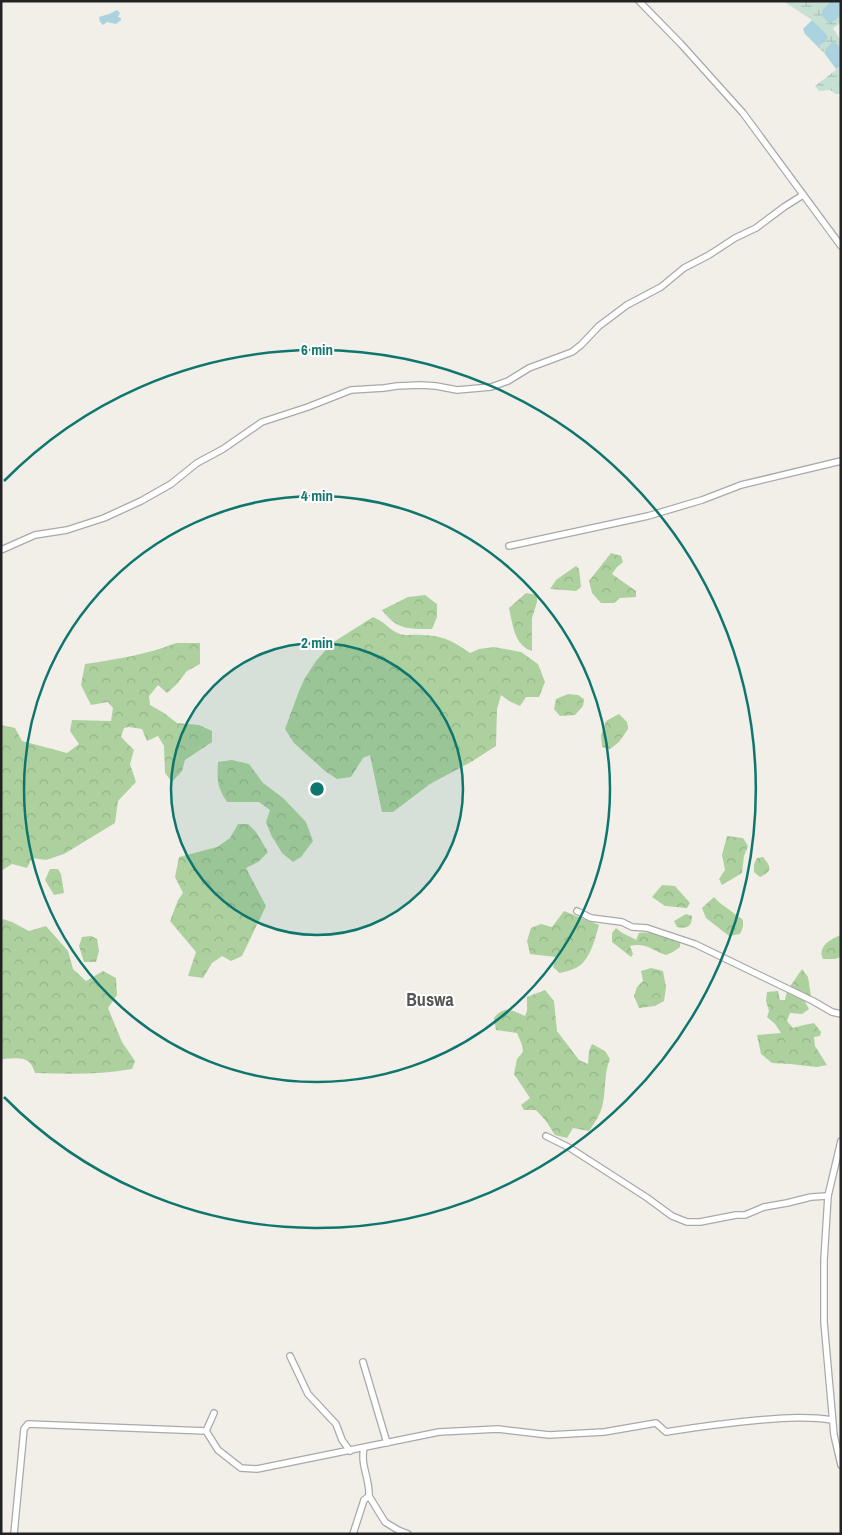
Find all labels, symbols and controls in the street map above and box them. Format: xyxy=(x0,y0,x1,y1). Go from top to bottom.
text: 6 min xyxy=(301,339,333,360)
text: 4 min xyxy=(301,485,333,506)
text: 2 min xyxy=(301,632,333,653)
centre of rings xyxy=(308,780,326,798)
district label: Buswa xyxy=(406,987,455,1012)

